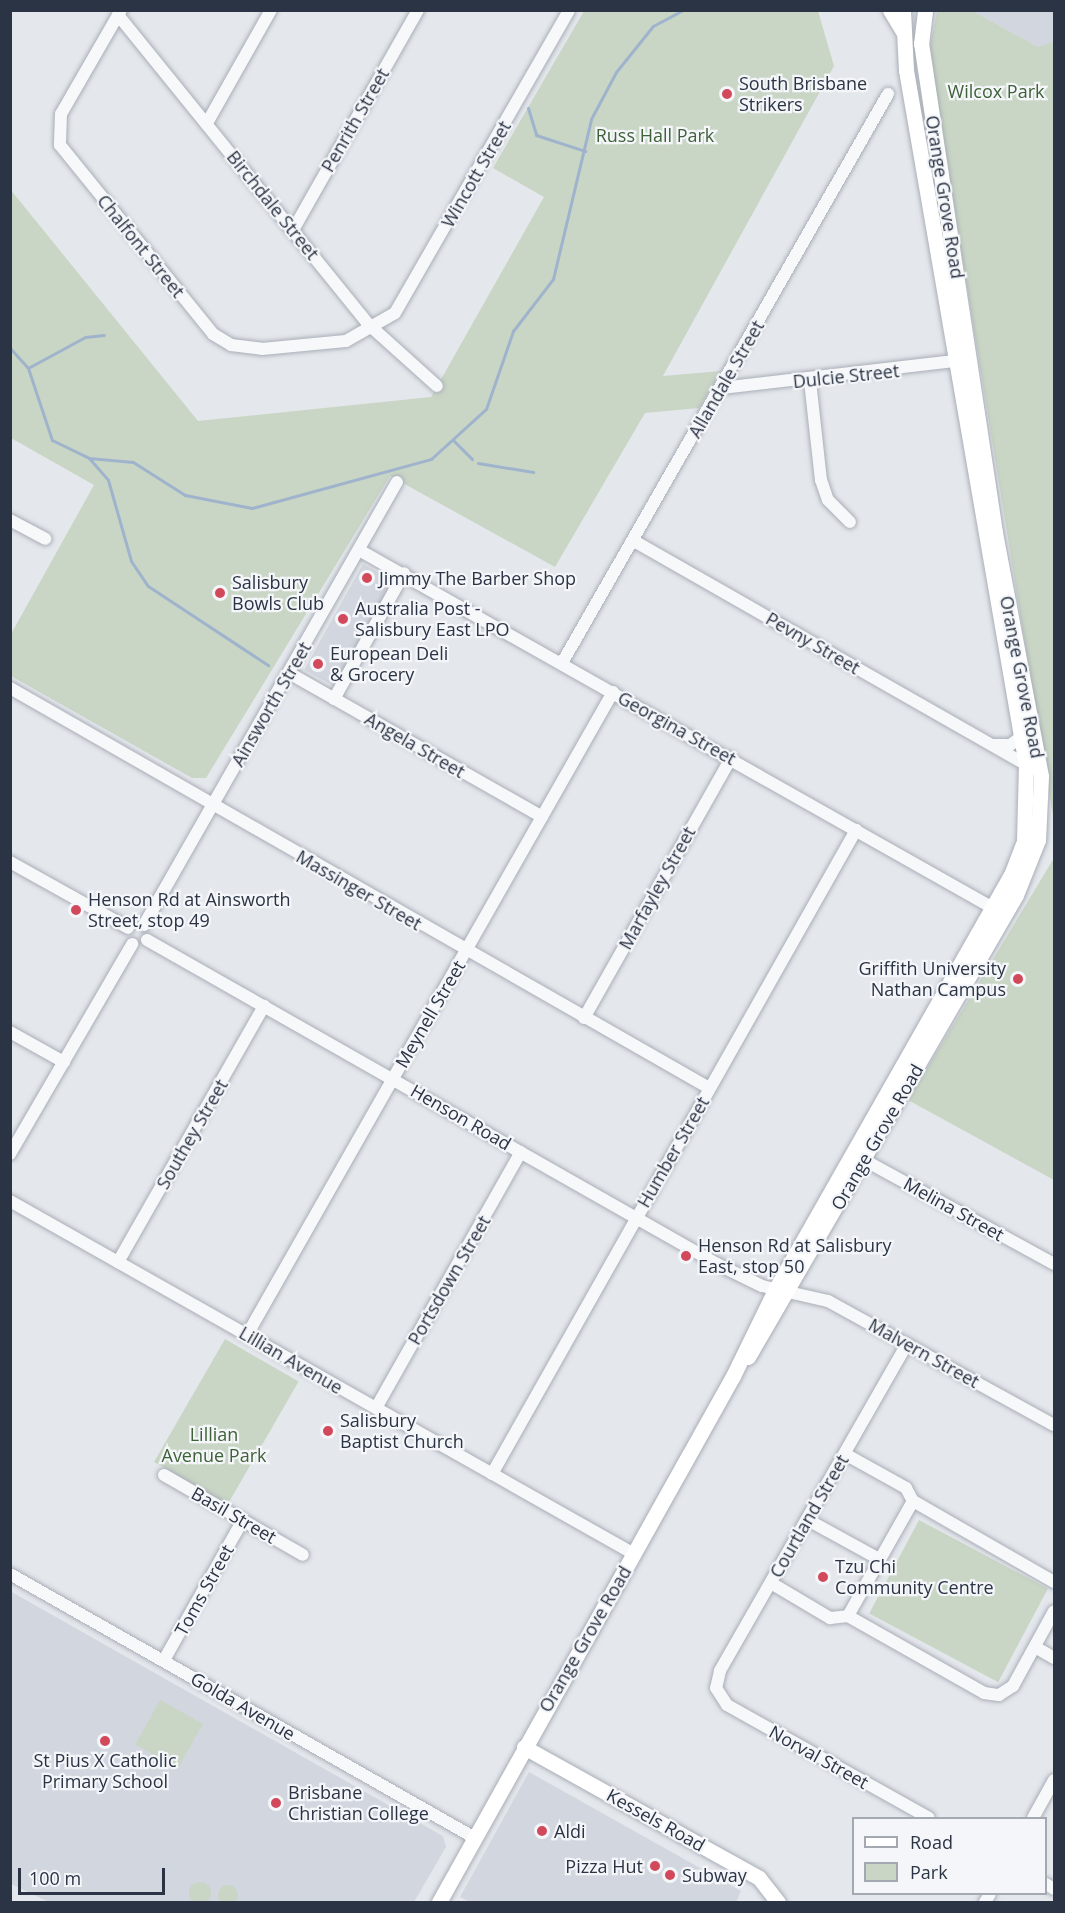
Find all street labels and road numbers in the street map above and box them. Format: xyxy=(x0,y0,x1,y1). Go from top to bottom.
street label: Penrith Street xyxy=(317,64,393,176)
street label: Orange Grove Road xyxy=(921,114,969,280)
street label: Wincott Street xyxy=(437,117,515,231)
street label: Birchdale Street xyxy=(223,146,323,264)
street label: Chalfont Street xyxy=(93,190,189,302)
street label: Allandale Street xyxy=(684,316,768,442)
street label: Dulcie Street xyxy=(792,360,900,392)
street label: Orange Grove Road xyxy=(996,594,1048,760)
street label: Pevny Street xyxy=(762,607,864,679)
street label: Ainsworth Street xyxy=(227,638,315,770)
street label: Georgina Street xyxy=(614,687,740,769)
street label: Angela Street xyxy=(361,708,469,782)
street label: Marfayley Street xyxy=(614,823,700,953)
street label: Massinger Street xyxy=(292,845,426,935)
street label: Meynell Street xyxy=(391,956,469,1072)
street label: Orange Grove Road xyxy=(826,1060,928,1214)
street label: Southey Street xyxy=(152,1075,232,1193)
street label: Henson Road xyxy=(407,1080,515,1154)
street label: Humber Street xyxy=(633,1093,713,1211)
street label: Melina Street xyxy=(900,1173,1008,1245)
street label: Portsdown Street xyxy=(403,1211,495,1349)
street label: Malvern Street xyxy=(865,1314,983,1392)
street label: Lillian Avenue xyxy=(235,1322,347,1398)
street label: Courtland Street xyxy=(765,1451,853,1581)
street label: Basil Street xyxy=(188,1482,280,1548)
street label: Toms Street xyxy=(170,1541,238,1639)
street label: Orange Grove Road xyxy=(534,1562,636,1716)
street label: Golda Avenue xyxy=(187,1667,299,1745)
street label: Norval Street xyxy=(766,1721,872,1793)
street label: Kessels Road xyxy=(603,1784,709,1856)

